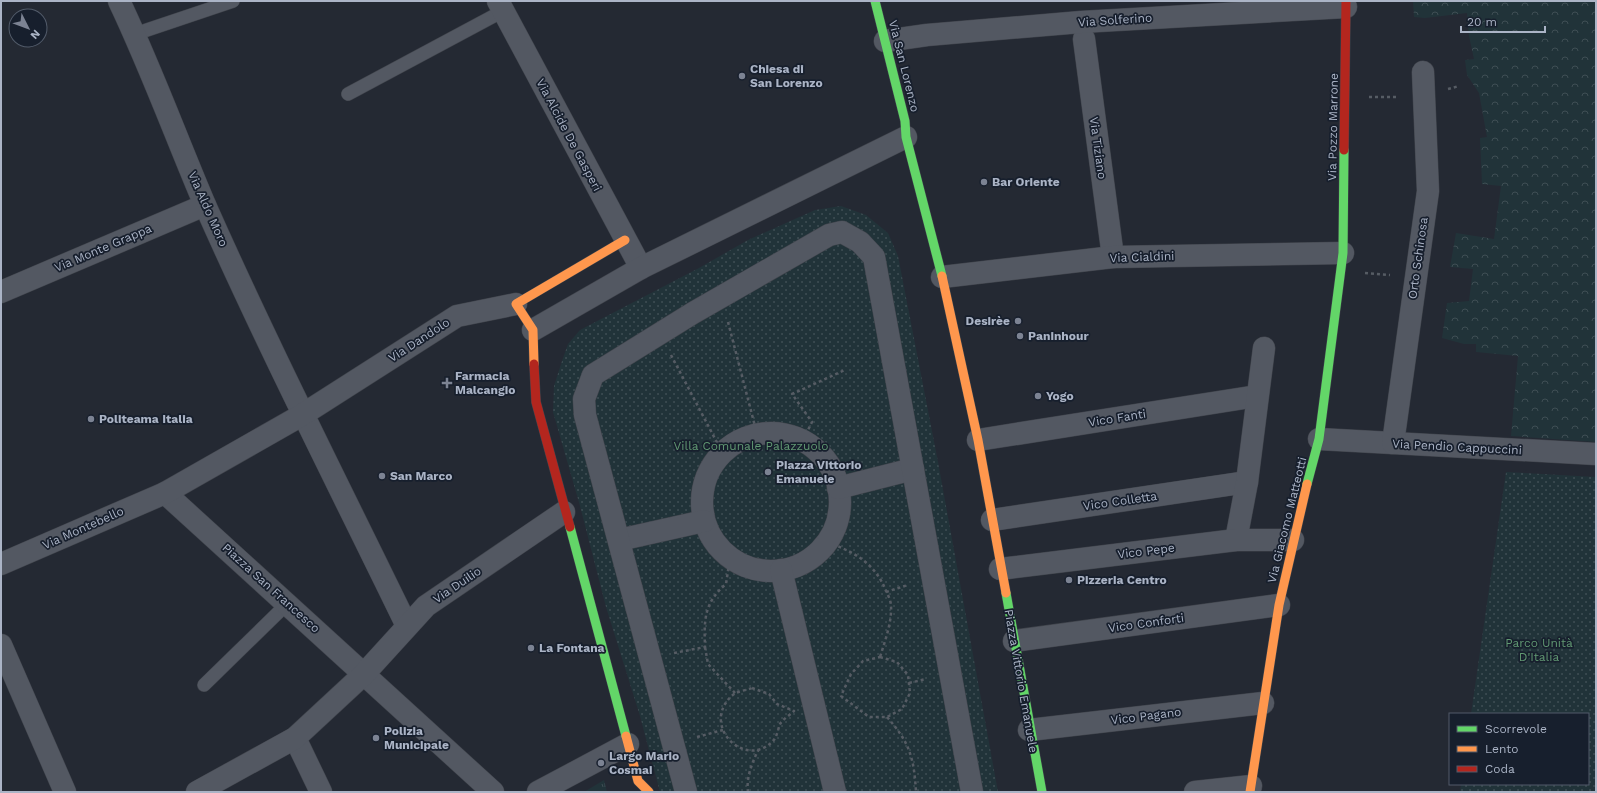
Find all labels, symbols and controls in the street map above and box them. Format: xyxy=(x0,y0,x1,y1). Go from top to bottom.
north arrow xyxy=(8,8,48,48)
scale bar xyxy=(1461,8,1545,34)
street label: Via Solferino xyxy=(1077,10,1153,30)
text: 20 m xyxy=(1467,15,1497,29)
street label: Via San Lorenzo xyxy=(886,19,922,113)
text: N xyxy=(28,27,43,42)
place label: Chiesa di San Lorenzo xyxy=(750,62,823,90)
marker: Chiesa di San Lorenzo xyxy=(737,71,747,81)
street label: Via Pozzo Marrone xyxy=(1325,73,1341,181)
street label: Via Alcide De Gasperi xyxy=(533,76,605,194)
street label: Via Tiziano xyxy=(1087,116,1109,180)
street label: Via Aldo Moro xyxy=(185,169,231,249)
place label: Bar Oriente xyxy=(992,175,1060,189)
marker: Bar Oriente xyxy=(979,177,989,187)
street label: Orto Schinosa xyxy=(1405,216,1431,300)
street label: Via Monte Grappa xyxy=(52,221,154,275)
street label: Via Cialdini xyxy=(1109,249,1175,265)
place label: Desirèe xyxy=(966,314,1010,328)
street label: Via Dandolo xyxy=(386,315,452,365)
marker: Desirèe xyxy=(1013,316,1023,326)
place label: Paninhour xyxy=(1028,329,1089,343)
marker: Paninhour xyxy=(1015,331,1025,341)
place label: Farmacia Malcangio xyxy=(455,369,515,397)
marker: Farmacia Malcangio xyxy=(442,378,452,388)
place label: Yogo xyxy=(1046,389,1074,403)
marker: Yogo xyxy=(1033,391,1043,401)
street label: Vico Fanti xyxy=(1087,407,1147,429)
place label: Politeama Italia xyxy=(99,412,193,426)
marker: Politeama Italia xyxy=(86,414,96,424)
street label: Via Pendio Cappuccini xyxy=(1392,437,1522,457)
park label: Villa Comunale Palazzuolo xyxy=(674,439,828,453)
street label: Via Giacomo Matteotti xyxy=(1265,456,1309,584)
place label: Piazza Vittorio Emanuele xyxy=(776,458,862,486)
marker: Piazza Vittorio Emanuele xyxy=(763,467,773,477)
place label: San Marco xyxy=(390,469,452,483)
marker: San Marco xyxy=(377,471,387,481)
street label: Vico Colletta xyxy=(1082,489,1158,513)
street label: Via Montebello xyxy=(40,504,126,552)
street label: Piazza San Francesco xyxy=(219,541,323,635)
street label: Vico Pepe xyxy=(1117,541,1175,561)
street label: Via Duilio xyxy=(430,564,484,606)
place label: Pizzeria Centro xyxy=(1077,573,1167,587)
marker: Pizzeria Centro xyxy=(1064,575,1074,585)
street label: Piazza Vittorio Emanuele xyxy=(1001,608,1041,754)
street label: Vico Conforti xyxy=(1107,611,1185,635)
park label: Parco Unità D'Italia xyxy=(1505,636,1573,664)
place label: La Fontana xyxy=(539,641,605,655)
marker: La Fontana xyxy=(526,643,536,653)
street label: Vico Pagano xyxy=(1110,705,1182,727)
legend xyxy=(1449,713,1589,785)
text: Scorrevole xyxy=(1485,722,1547,736)
place label: Polizia Municipale xyxy=(384,724,449,752)
marker: Polizia Municipale xyxy=(371,733,381,743)
text: Lento xyxy=(1485,742,1519,756)
place label: Largo Mario Cosmai xyxy=(609,749,679,777)
marker: Largo Mario Cosmai xyxy=(596,758,606,768)
text: Coda xyxy=(1485,762,1515,776)

